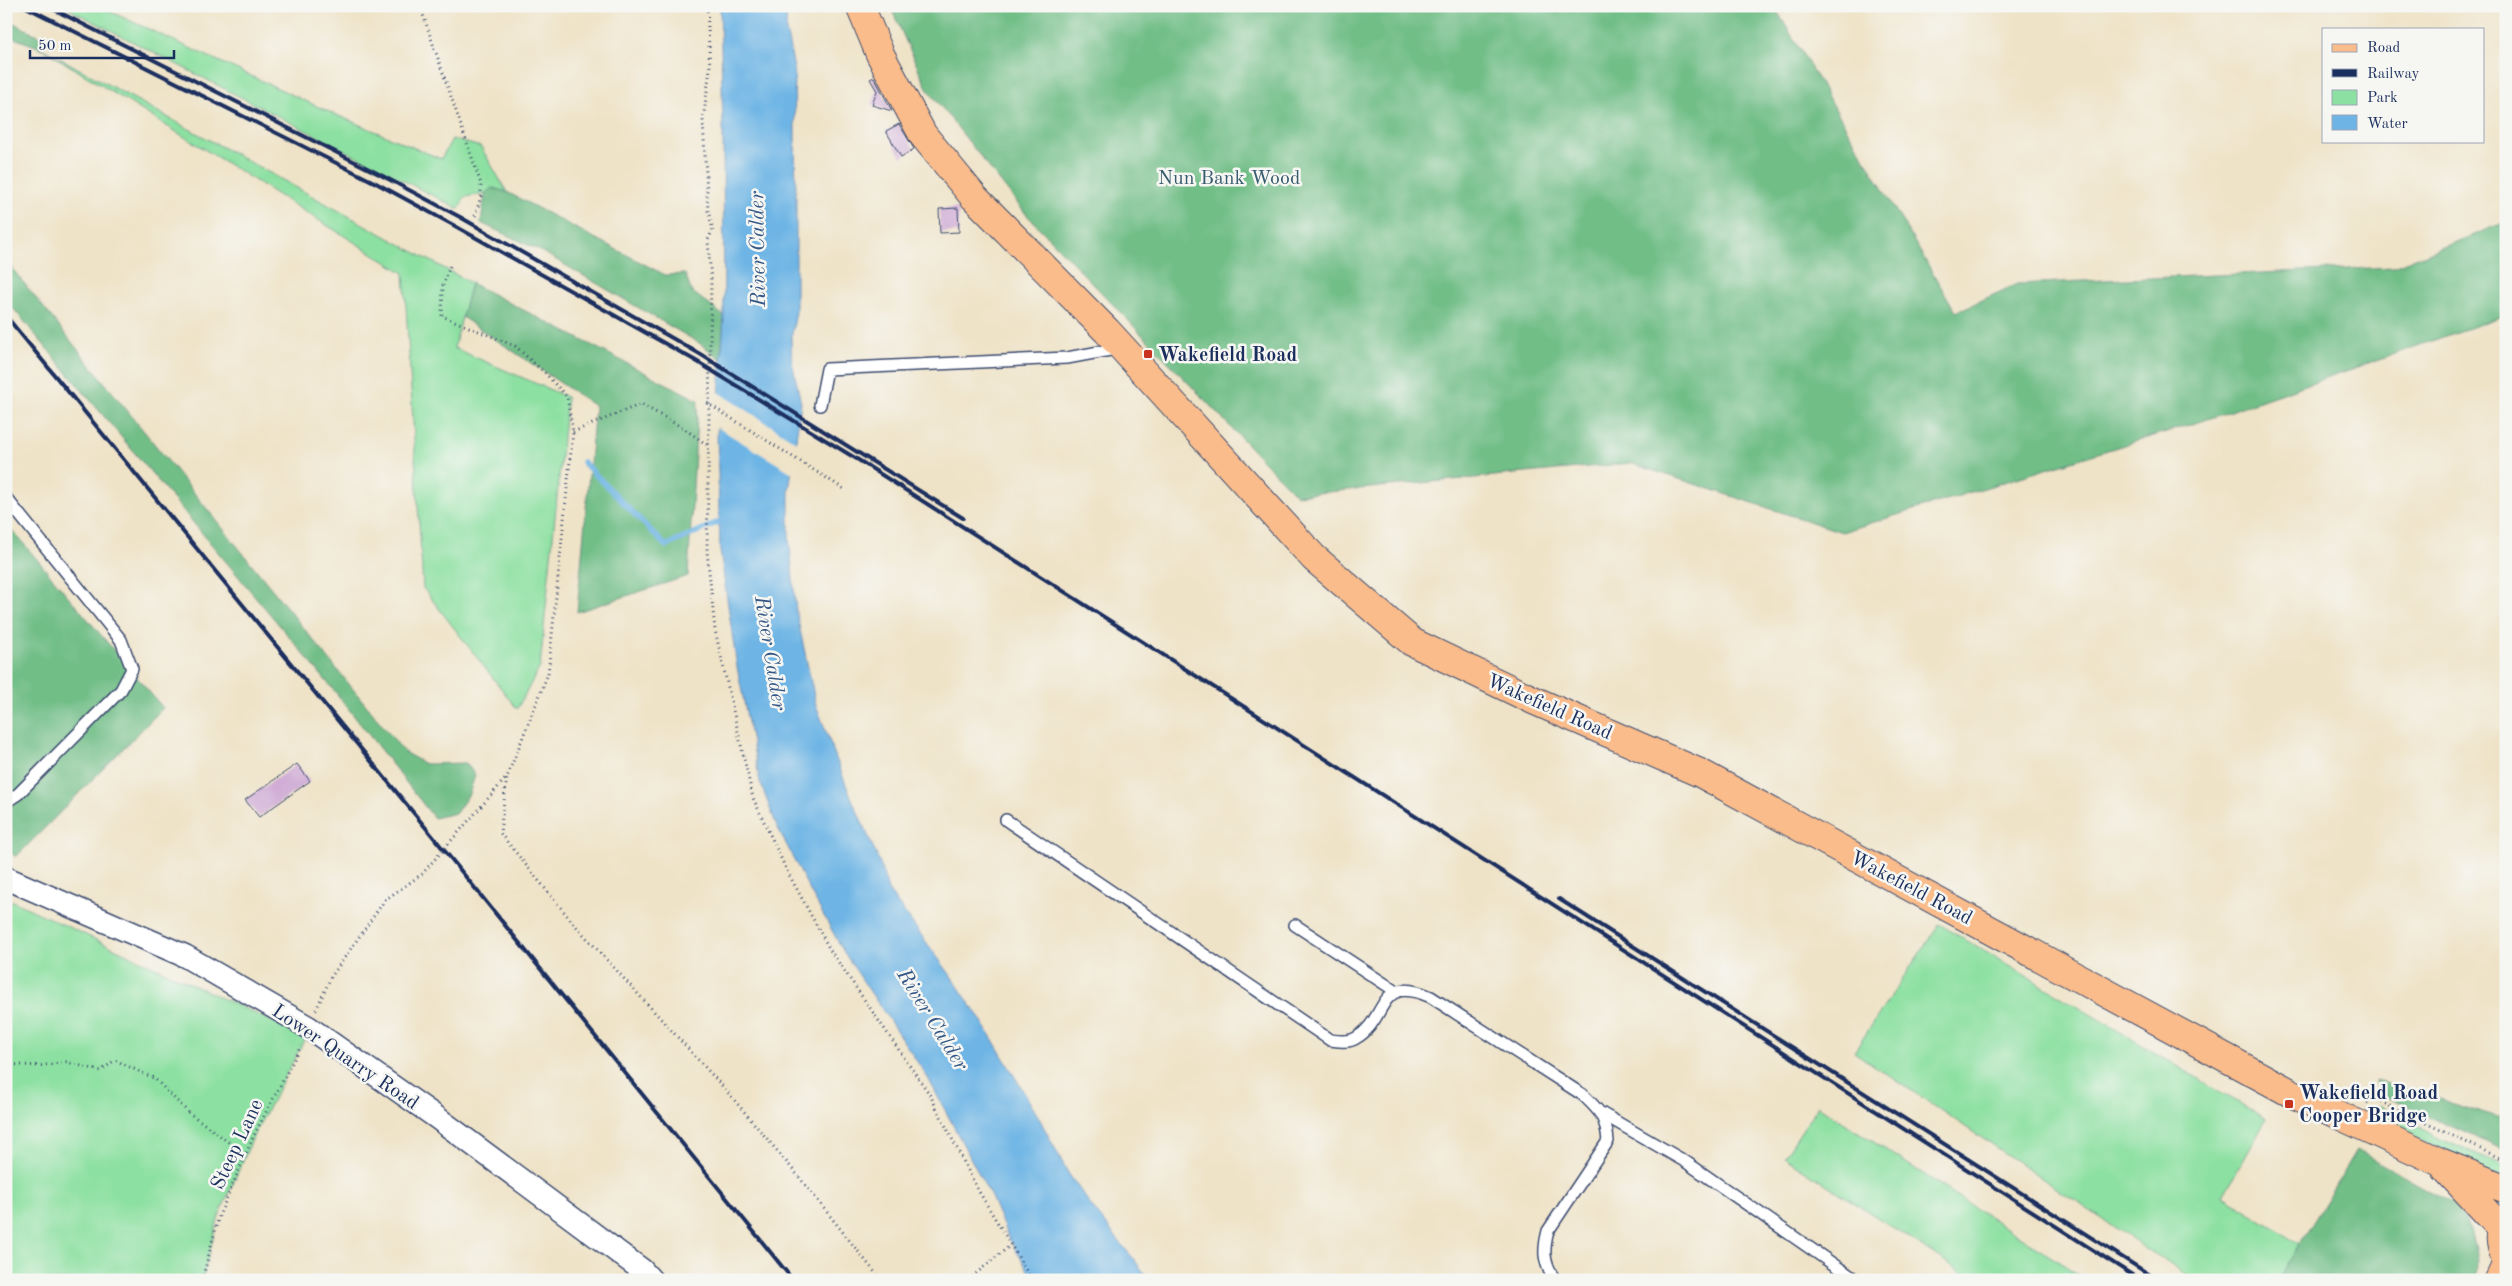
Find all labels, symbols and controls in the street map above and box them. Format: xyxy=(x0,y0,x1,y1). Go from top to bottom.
scale bar xyxy=(30,28,174,60)
legend xyxy=(2322,28,2484,142)
text: 50 m xyxy=(38,39,72,54)
text: Road xyxy=(2367,41,2401,56)
text: Railway xyxy=(2367,67,2420,82)
text: Park xyxy=(2367,91,2398,106)
text: Water xyxy=(2367,117,2408,132)
park label: Nun Bank Wood xyxy=(1158,169,1300,189)
water label: River Calder xyxy=(747,190,770,308)
place label: Wakefield Road xyxy=(1158,346,1297,366)
marker: Wakefield Road xyxy=(1142,348,1154,360)
water label: River Calder xyxy=(750,593,789,713)
street label: Wakefield Road xyxy=(1483,671,1615,744)
street label: Wakefield Road xyxy=(1847,848,1975,929)
water label: River Calder xyxy=(892,964,972,1075)
street label: Lower Quarry Road xyxy=(268,1001,422,1114)
place label: Wakefield Road Cooper Bridge xyxy=(2299,1084,2438,1127)
street label: Steep Lane xyxy=(208,1097,267,1193)
marker: Wakefield Road Cooper Bridge xyxy=(2283,1098,2295,1110)

